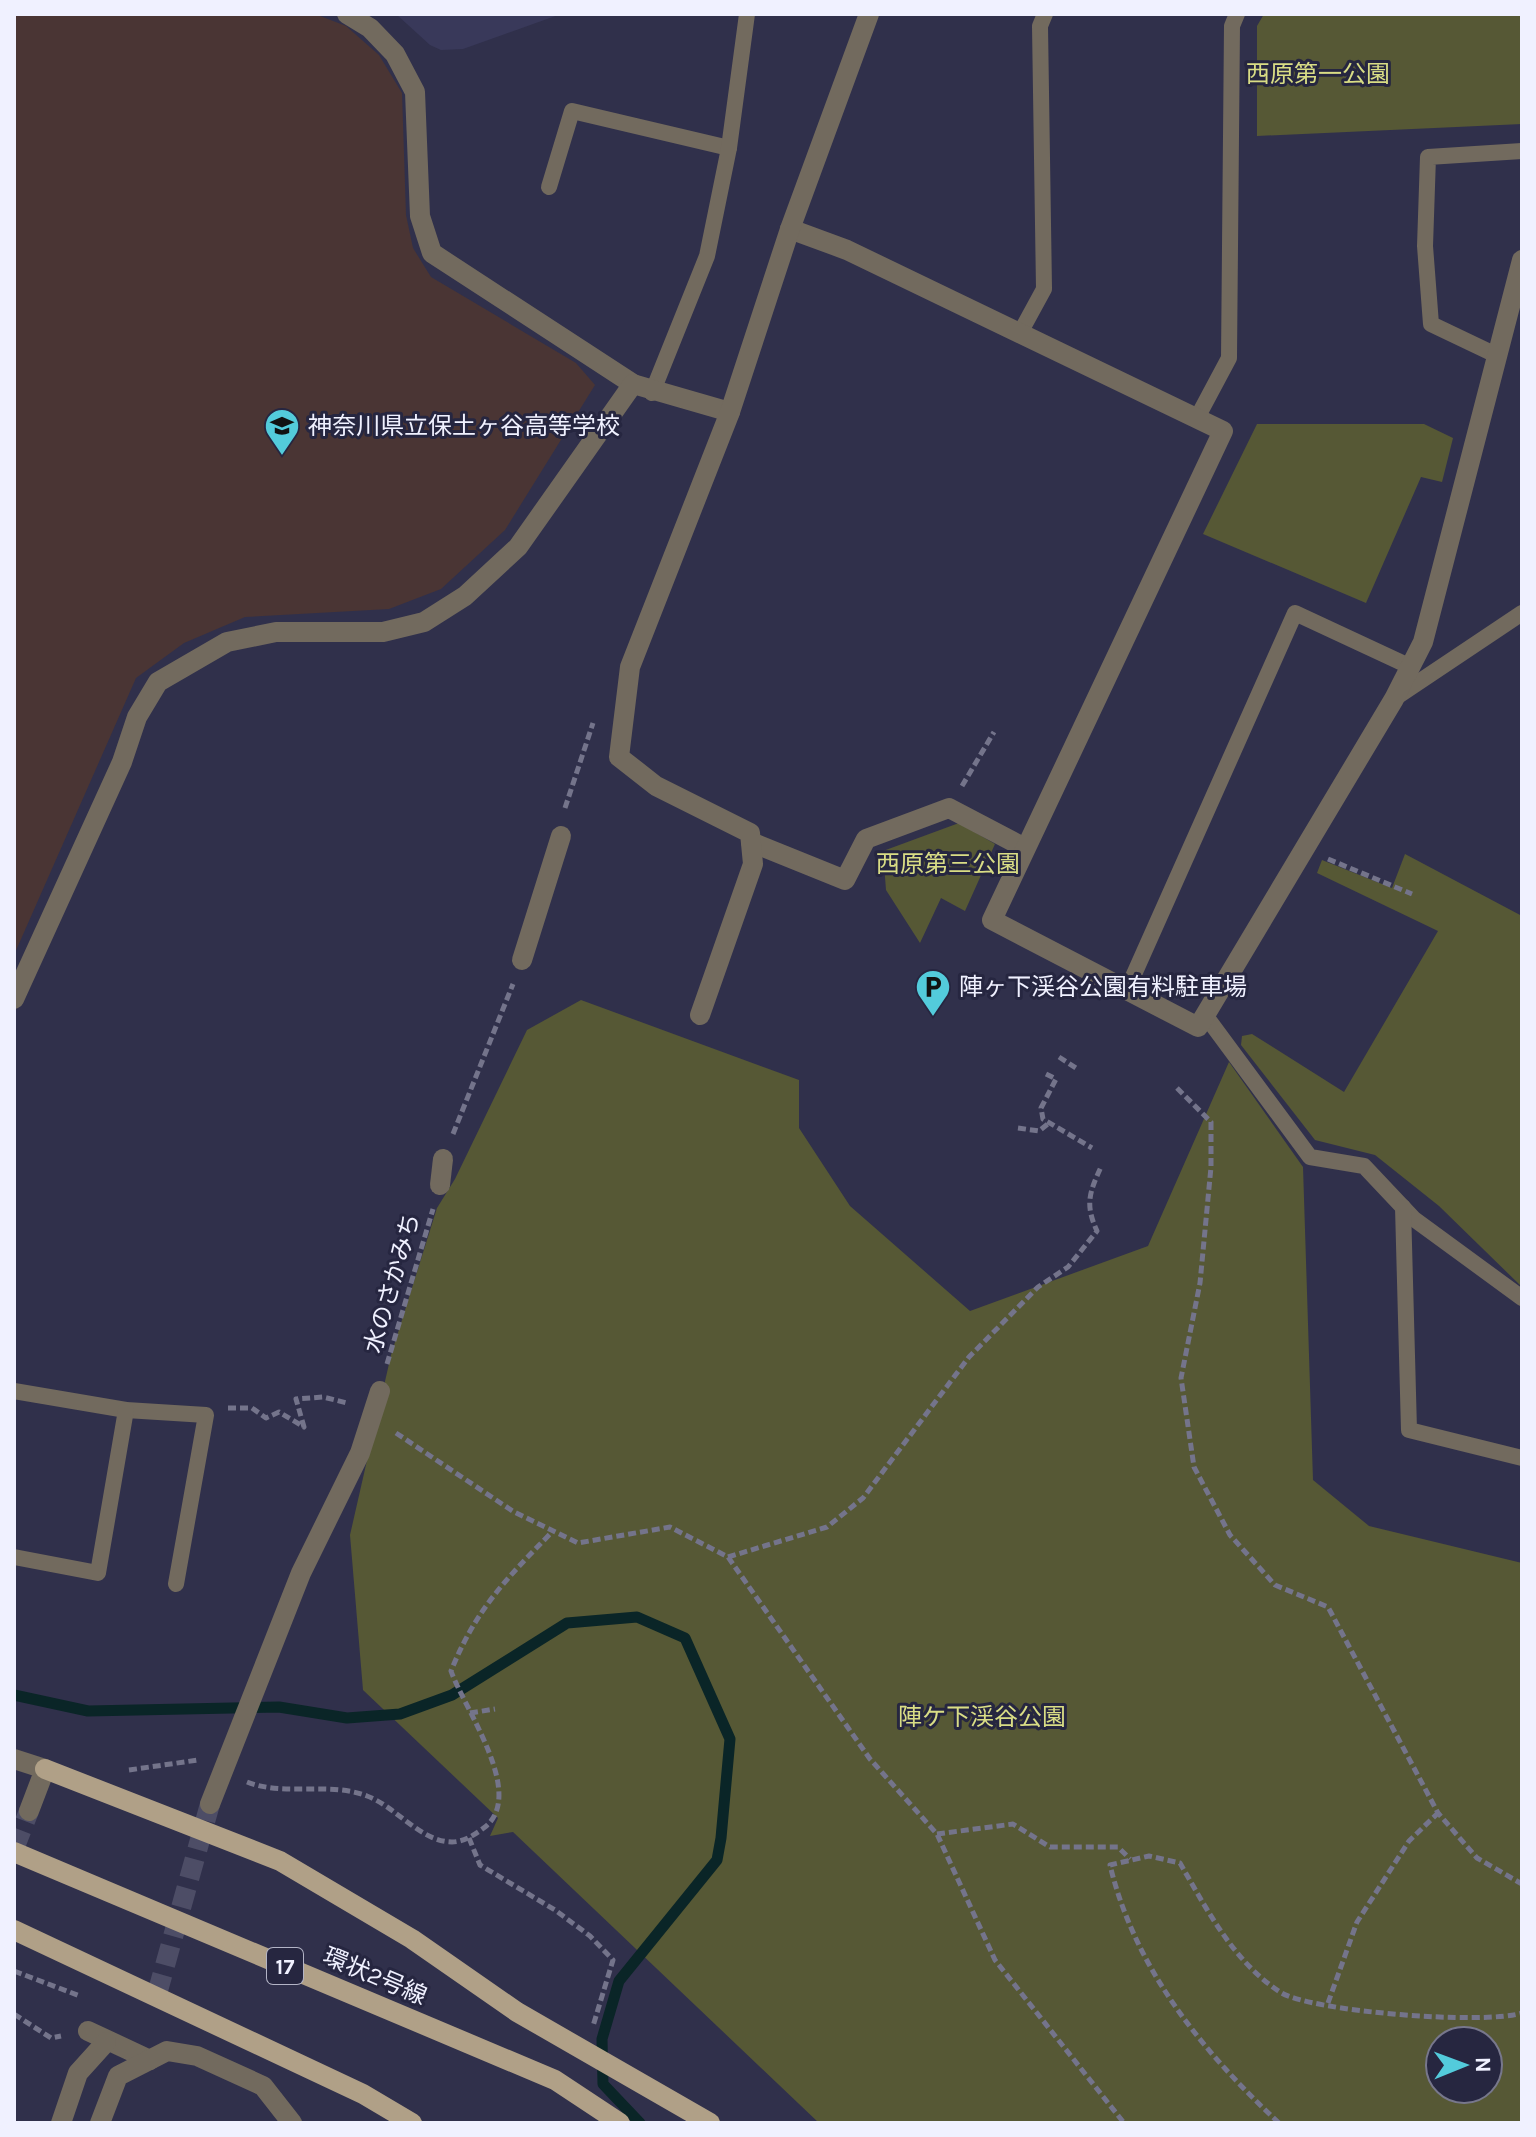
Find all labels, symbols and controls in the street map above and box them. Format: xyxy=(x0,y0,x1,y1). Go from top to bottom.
park label: 西原第一公園 xyxy=(1246,60,1390,88)
school or university icon: 神奈川県立保土ヶ谷高等学校 xyxy=(263,407,301,457)
place label: 神奈川県立保土ヶ谷高等学校 xyxy=(308,412,620,440)
park label: 西原第三公園 xyxy=(876,850,1020,878)
parking icon: 陣ヶ下渓谷公園有料駐車場 xyxy=(914,968,952,1018)
place label: 陣ヶ下渓谷公園有料駐車場 xyxy=(959,973,1247,1001)
street label: 水のさかみち xyxy=(359,1210,425,1356)
park label: 陣ケ下渓谷公園 xyxy=(898,1703,1066,1731)
street label: 環状2号線 xyxy=(319,1942,431,2010)
road number: 17 xyxy=(267,1948,303,1984)
north arrow xyxy=(1424,2025,1504,2105)
text: N xyxy=(1470,2057,1496,2073)

